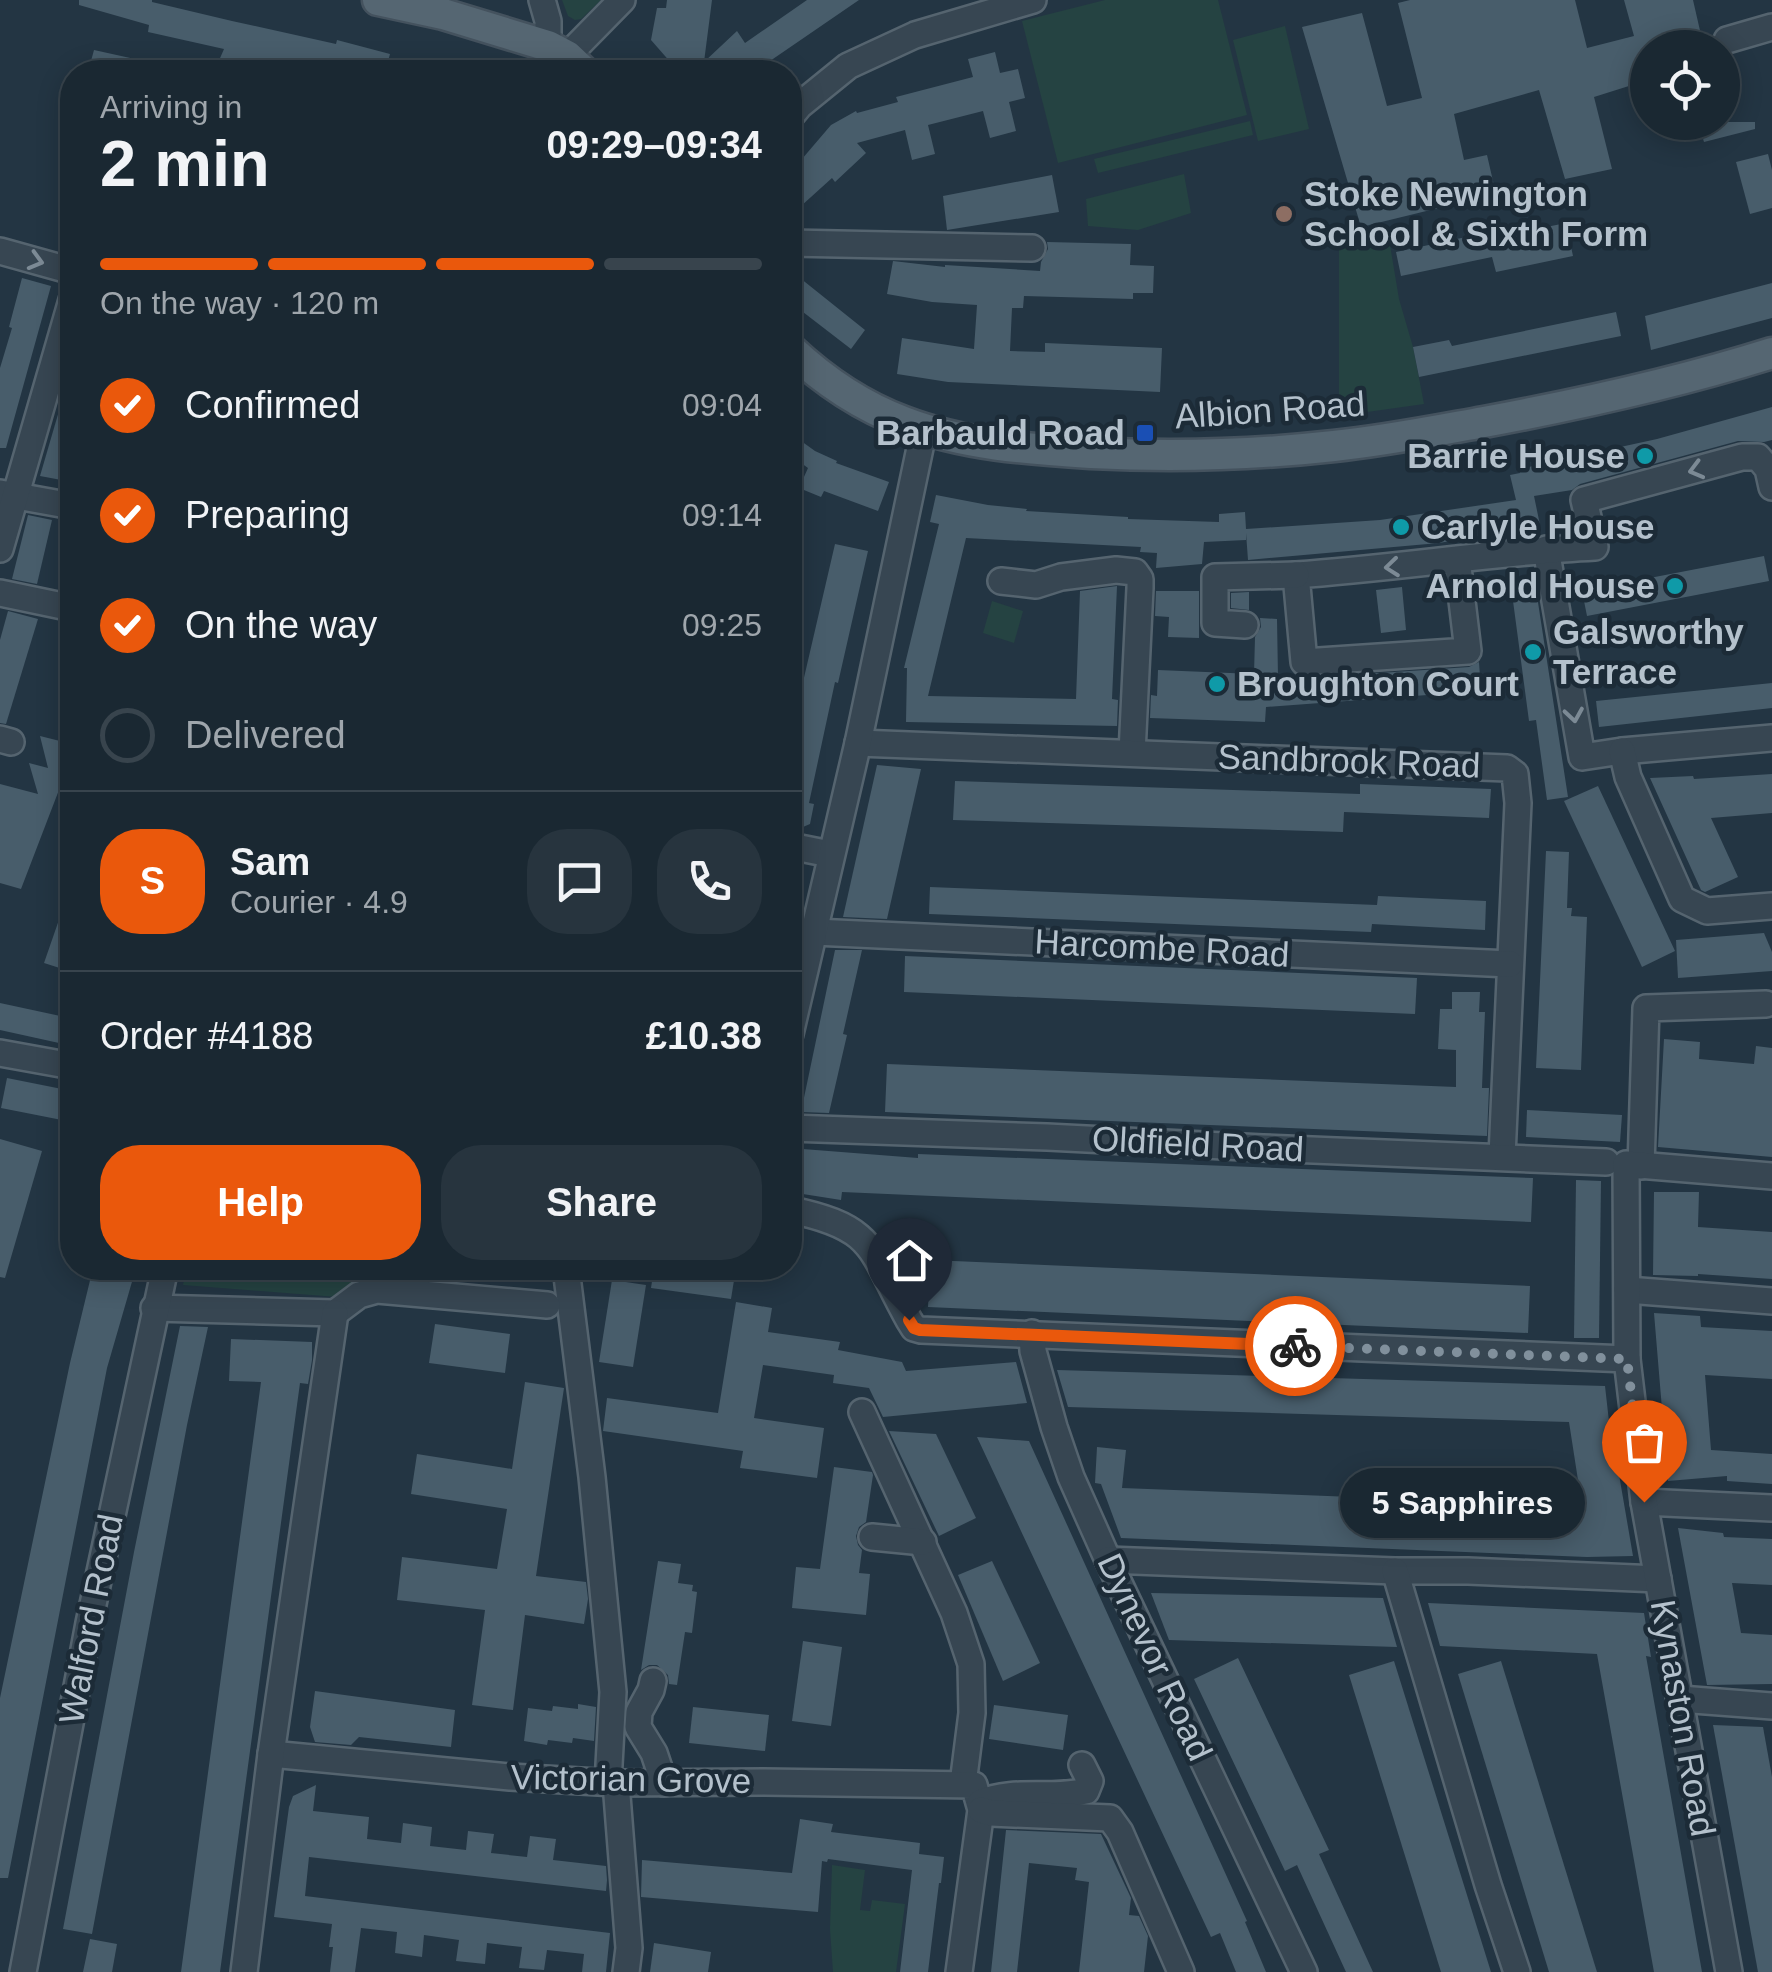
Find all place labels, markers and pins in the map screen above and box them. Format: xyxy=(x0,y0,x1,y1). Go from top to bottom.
place label: Stoke Newington School & Sixth Form xyxy=(1304,174,1648,253)
marker: Stoke Newington School & Sixth Form xyxy=(1273,203,1295,225)
place label: Barbauld Road xyxy=(876,413,1125,452)
marker: Barbauld Road xyxy=(1134,422,1156,444)
place label: Barrie House xyxy=(1407,436,1625,475)
marker: Barrie House xyxy=(1634,445,1656,467)
place label: Carlyle House xyxy=(1421,507,1654,546)
marker: Carlyle House xyxy=(1390,516,1412,538)
place label: Arnold House xyxy=(1426,566,1655,605)
marker: Arnold House xyxy=(1664,575,1686,597)
place label: Galsworthy Terrace xyxy=(1553,612,1744,691)
marker: Galsworthy Terrace xyxy=(1522,641,1544,663)
place label: Broughton Court xyxy=(1237,664,1519,703)
marker: Broughton Court xyxy=(1206,673,1228,695)
pin xyxy=(867,1218,952,1321)
pin xyxy=(1602,1400,1687,1503)
callout: 5 Sapphires xyxy=(1339,1467,1584,1537)

